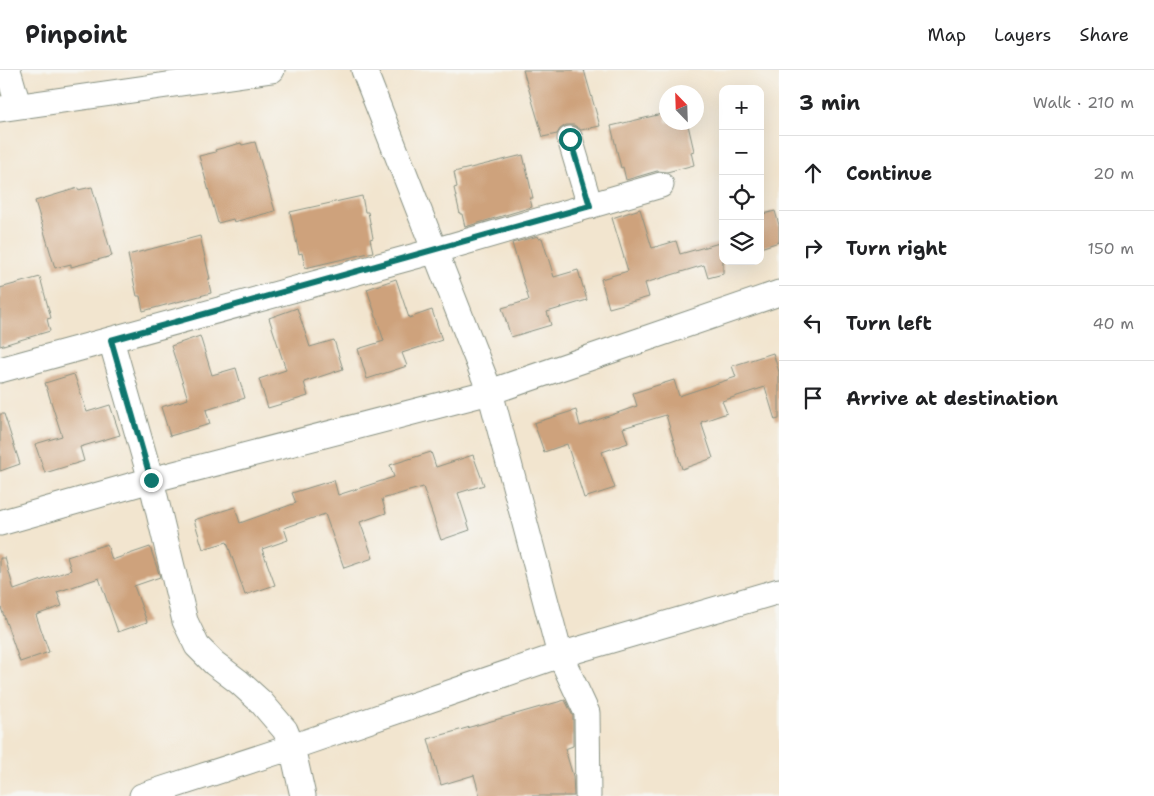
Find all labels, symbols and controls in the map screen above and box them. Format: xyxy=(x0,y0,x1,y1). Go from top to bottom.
text: Pinpoint xyxy=(25,19,127,51)
text: Map xyxy=(928,23,966,47)
text: Layers xyxy=(994,23,1051,47)
text: Share xyxy=(1079,23,1129,47)
north arrow xyxy=(659,85,704,130)
map controls xyxy=(719,85,764,265)
button: + xyxy=(719,85,764,130)
text: 3 min xyxy=(799,89,860,117)
text: Walk · 210 m xyxy=(1033,92,1134,113)
route start xyxy=(559,128,582,151)
button: − xyxy=(719,130,764,175)
icon: ahead xyxy=(799,159,827,187)
text: Continue xyxy=(846,161,932,186)
text: 20 m xyxy=(1093,163,1134,184)
button: locate xyxy=(719,175,764,220)
button: layers xyxy=(719,220,764,265)
icon: right xyxy=(799,234,827,262)
text: Turn right xyxy=(846,236,947,261)
text: 150 m xyxy=(1087,238,1134,259)
icon: left xyxy=(799,309,827,337)
text: Turn left xyxy=(846,311,932,336)
text: 40 m xyxy=(1092,313,1134,334)
icon: arrive xyxy=(799,384,827,412)
text: Arrive at destination xyxy=(846,386,1058,411)
route end xyxy=(140,469,163,492)

